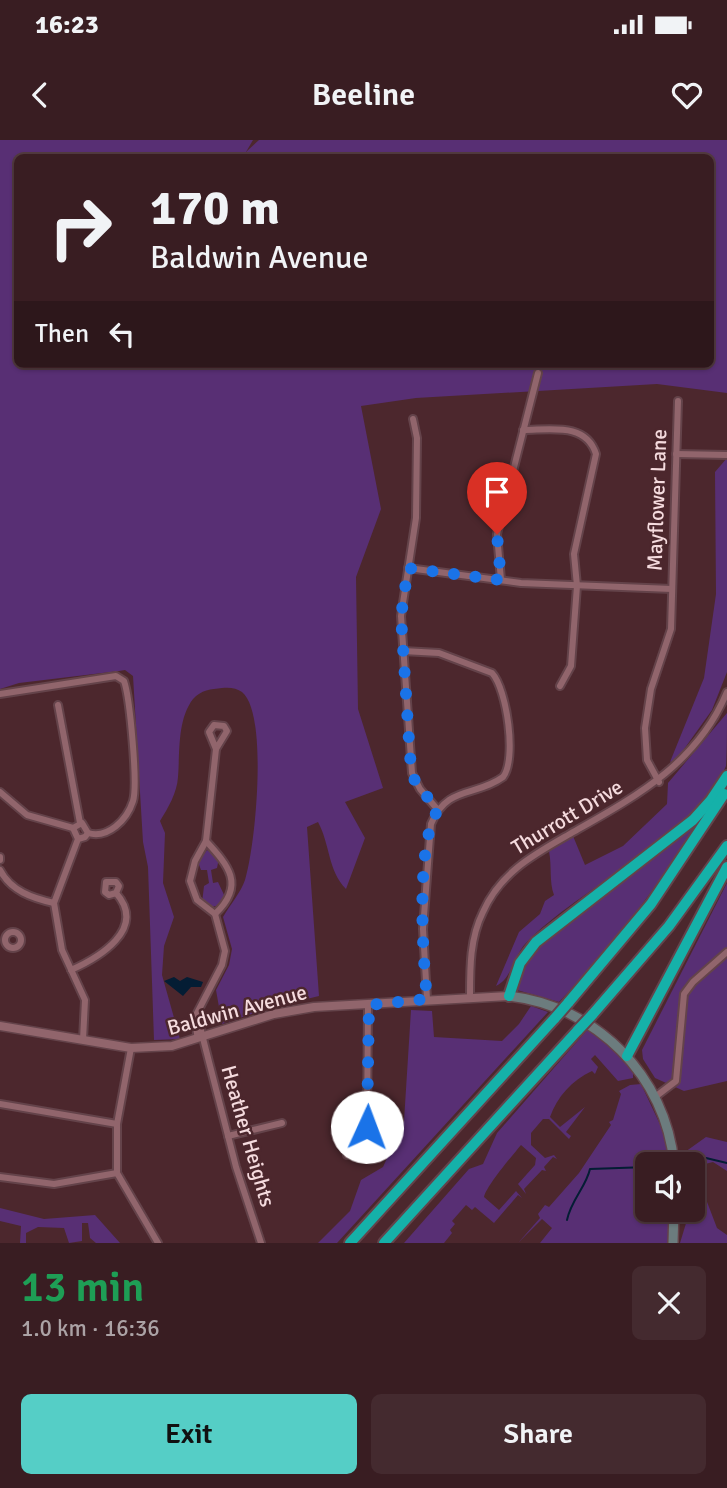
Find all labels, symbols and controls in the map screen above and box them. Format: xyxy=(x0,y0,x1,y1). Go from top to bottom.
text: 16:23 xyxy=(35,9,99,41)
text: Beeline xyxy=(312,75,415,114)
icon: back xyxy=(21,76,59,114)
icon: heart xyxy=(668,76,706,114)
text: 170 m xyxy=(150,178,280,238)
icon: right xyxy=(35,182,126,273)
text: Baldwin Avenue xyxy=(150,238,369,277)
icon: left xyxy=(103,315,141,353)
text: Then xyxy=(35,318,89,350)
street label: Mayflower Lane xyxy=(642,429,672,571)
pin xyxy=(467,462,527,534)
icon: arrive xyxy=(478,473,516,511)
street label: Thurrott Drive xyxy=(507,774,627,860)
street label: Baldwin Avenue xyxy=(164,979,310,1041)
street label: Heather Heights xyxy=(215,1062,281,1210)
position arrow xyxy=(330,1090,404,1164)
map controls xyxy=(635,1152,705,1222)
button: sound xyxy=(635,1152,705,1222)
text: 13 min xyxy=(21,1262,144,1313)
button: close xyxy=(632,1266,706,1340)
text: 1.0 km · 16:36 xyxy=(21,1314,160,1343)
button: Exit xyxy=(21,1394,357,1474)
button: Share xyxy=(371,1394,706,1474)

